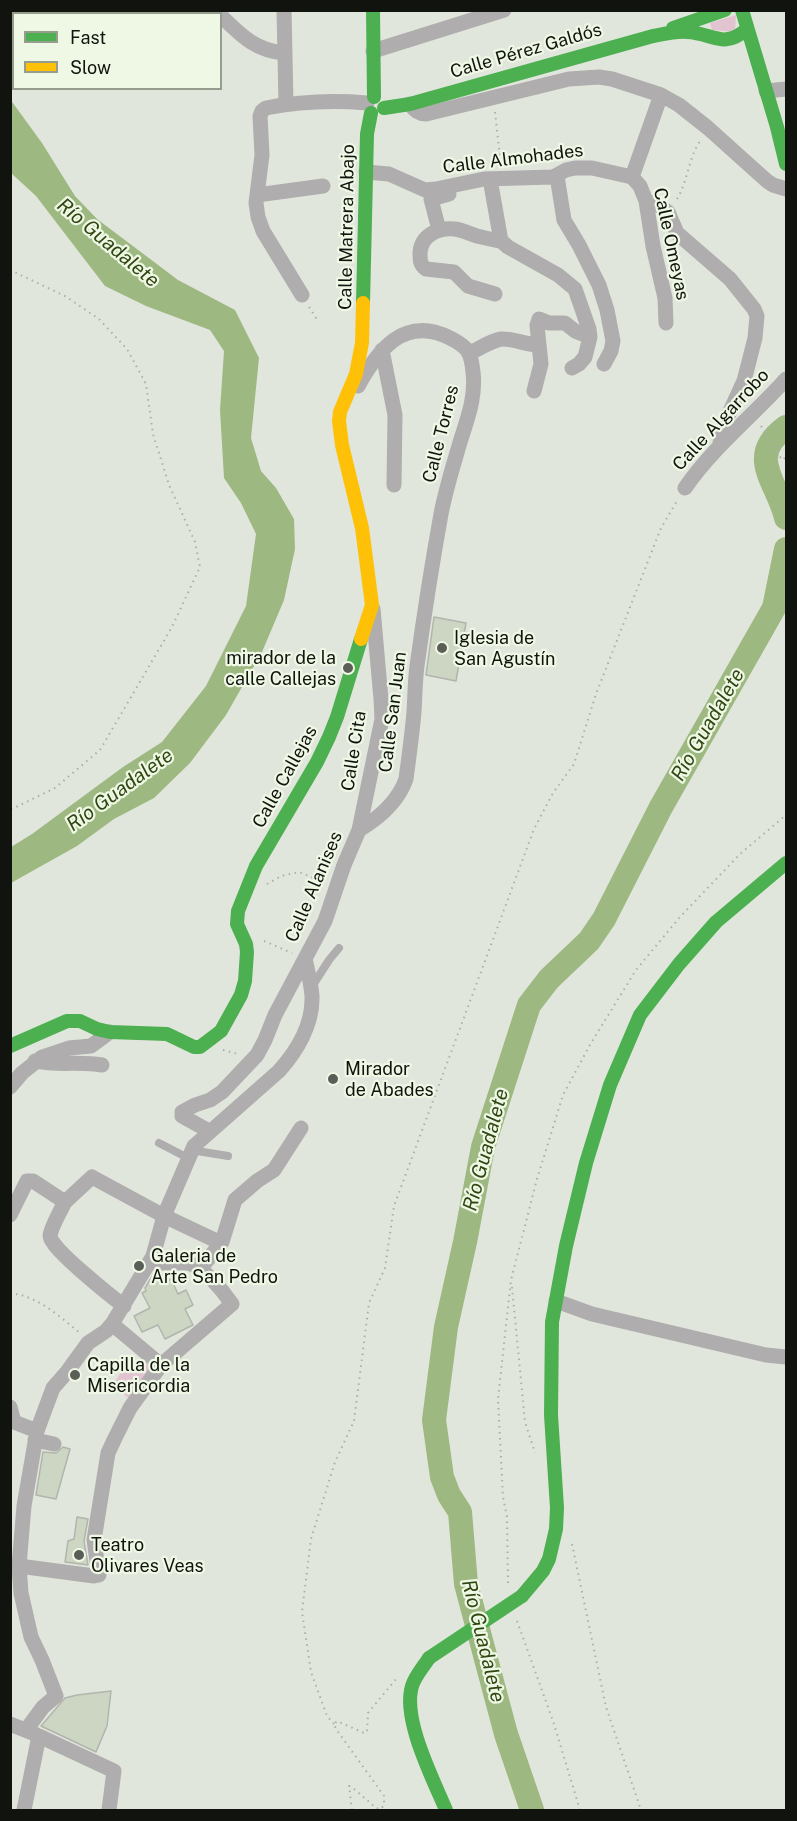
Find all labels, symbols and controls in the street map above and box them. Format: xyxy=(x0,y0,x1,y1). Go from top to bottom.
legend xyxy=(12,12,222,90)
street label: Calle Pérez Galdós xyxy=(448,19,604,83)
text: Fast xyxy=(70,27,106,48)
text: Slow xyxy=(70,57,111,78)
street label: Calle Almohades xyxy=(442,140,584,178)
street label: Calle Matrera Abajo xyxy=(335,144,359,310)
street label: Calle Omeyas xyxy=(649,186,693,302)
water label: Río Guadalete xyxy=(52,193,164,293)
street label: Calle Algarrobo xyxy=(668,365,774,475)
street label: Calle Torres xyxy=(418,383,464,485)
place label: Iglesia de San Agustín xyxy=(454,627,555,670)
marker: Iglesia de San Agustín xyxy=(435,641,449,655)
place label: mirador de la calle Callejas xyxy=(225,647,336,690)
street label: Calle San Juan xyxy=(375,650,411,774)
marker: mirador de la calle Callejas xyxy=(341,661,355,675)
water label: Río Guadalete xyxy=(666,665,750,785)
street label: Calle Cita xyxy=(337,709,371,793)
street label: Calle Callejas xyxy=(248,722,322,832)
water label: Río Guadalete xyxy=(62,743,178,837)
street label: Calle Alanises xyxy=(281,828,347,946)
place label: Mirador de Abades xyxy=(345,1058,434,1100)
marker: Mirador de Abades xyxy=(326,1072,340,1086)
water label: Río Guadalete xyxy=(458,1086,514,1214)
place label: Galeria de Arte San Pedro xyxy=(151,1245,278,1288)
marker: Galeria de Arte San Pedro xyxy=(132,1259,146,1273)
place label: Capilla de la Misericordia xyxy=(87,1354,190,1396)
marker: Capilla de la Misericordia xyxy=(68,1368,82,1382)
place label: Teatro Olivares Veas xyxy=(91,1534,204,1576)
marker: Teatro Olivares Veas xyxy=(72,1548,86,1562)
water label: Río Guadalete xyxy=(456,1577,510,1705)

